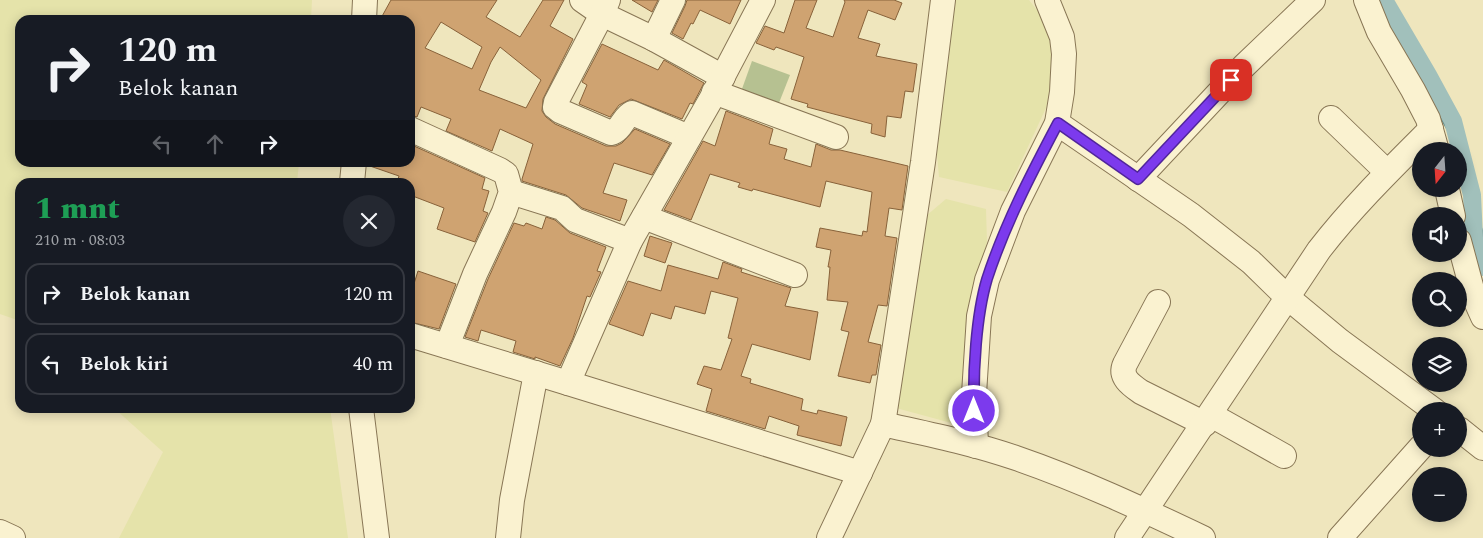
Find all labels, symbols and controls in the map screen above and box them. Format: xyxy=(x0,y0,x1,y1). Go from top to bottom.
text: 120 m xyxy=(118,24,217,77)
icon: right xyxy=(35,35,100,100)
pin xyxy=(1210,59,1252,101)
icon: arrive xyxy=(1217,66,1245,94)
text: Belok kanan xyxy=(118,72,238,105)
icon: left xyxy=(148,130,176,158)
icon: ahead xyxy=(201,130,229,158)
icon: right xyxy=(254,130,282,158)
north arrow xyxy=(1412,142,1468,198)
map controls xyxy=(1412,142,1467,522)
text: 1 mnt xyxy=(35,186,120,232)
button: close xyxy=(343,195,395,247)
button: sound xyxy=(1412,207,1467,262)
text: 210 m · 08:03 xyxy=(35,228,125,252)
button: search xyxy=(1412,272,1467,327)
icon: right xyxy=(37,280,65,308)
text: Belok kanan xyxy=(80,280,190,309)
text: 120 m xyxy=(343,280,393,309)
button: layers xyxy=(1412,337,1467,392)
icon: left xyxy=(37,350,65,378)
text: Belok kiri xyxy=(80,350,168,379)
text: 40 m xyxy=(353,350,393,379)
position arrow xyxy=(947,384,999,436)
button: + xyxy=(1412,402,1467,457)
button: − xyxy=(1412,467,1467,522)

